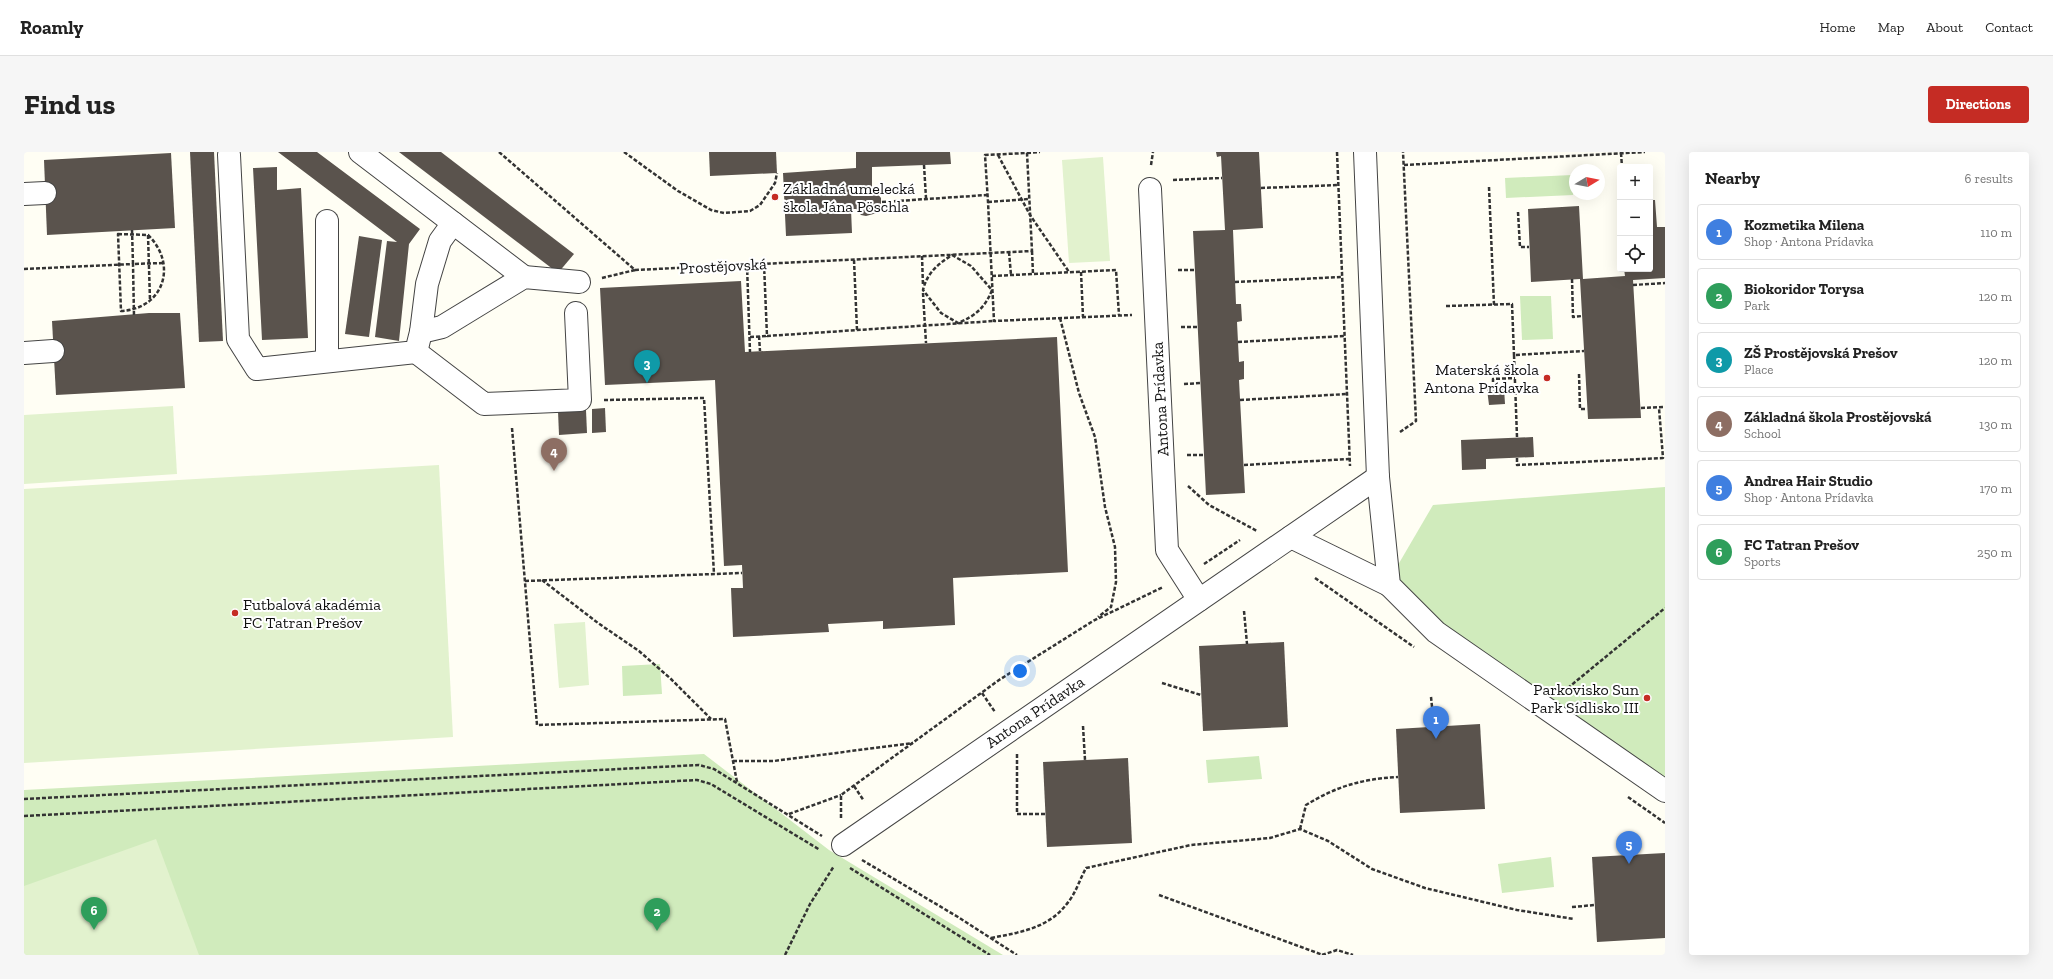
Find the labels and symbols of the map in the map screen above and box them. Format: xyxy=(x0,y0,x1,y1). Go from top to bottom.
north arrow xyxy=(1569,164,1605,200)
place label: Základná umelecká škola Jána Pöschla xyxy=(783,179,915,216)
marker: Základná umelecká škola Jána Pöschla xyxy=(770,192,780,202)
street label: Prostějovská xyxy=(679,254,767,278)
street label: Antona Prídavka xyxy=(1147,341,1172,457)
pin: 3 xyxy=(634,350,660,383)
place label: Materská škola Antona Prídavka xyxy=(1424,360,1539,397)
marker: Materská škola Antona Prídavka xyxy=(1542,373,1552,383)
pin: 4 xyxy=(541,438,567,471)
place label: Futbalová akadémia FC Tatran Prešov xyxy=(243,595,381,632)
marker: Futbalová akadémia FC Tatran Prešov xyxy=(230,608,240,618)
your location xyxy=(1010,661,1030,681)
street label: Antona Prídavka xyxy=(982,672,1088,752)
place label: Parkovisko Sun Park Sídlisko III xyxy=(1531,680,1640,717)
marker: Parkovisko Sun Park Sídlisko III xyxy=(1642,693,1652,703)
pin: 1 xyxy=(1423,706,1449,739)
pin: 5 xyxy=(1616,831,1642,864)
pin: 6 xyxy=(81,897,107,930)
pin: 2 xyxy=(644,898,670,931)

